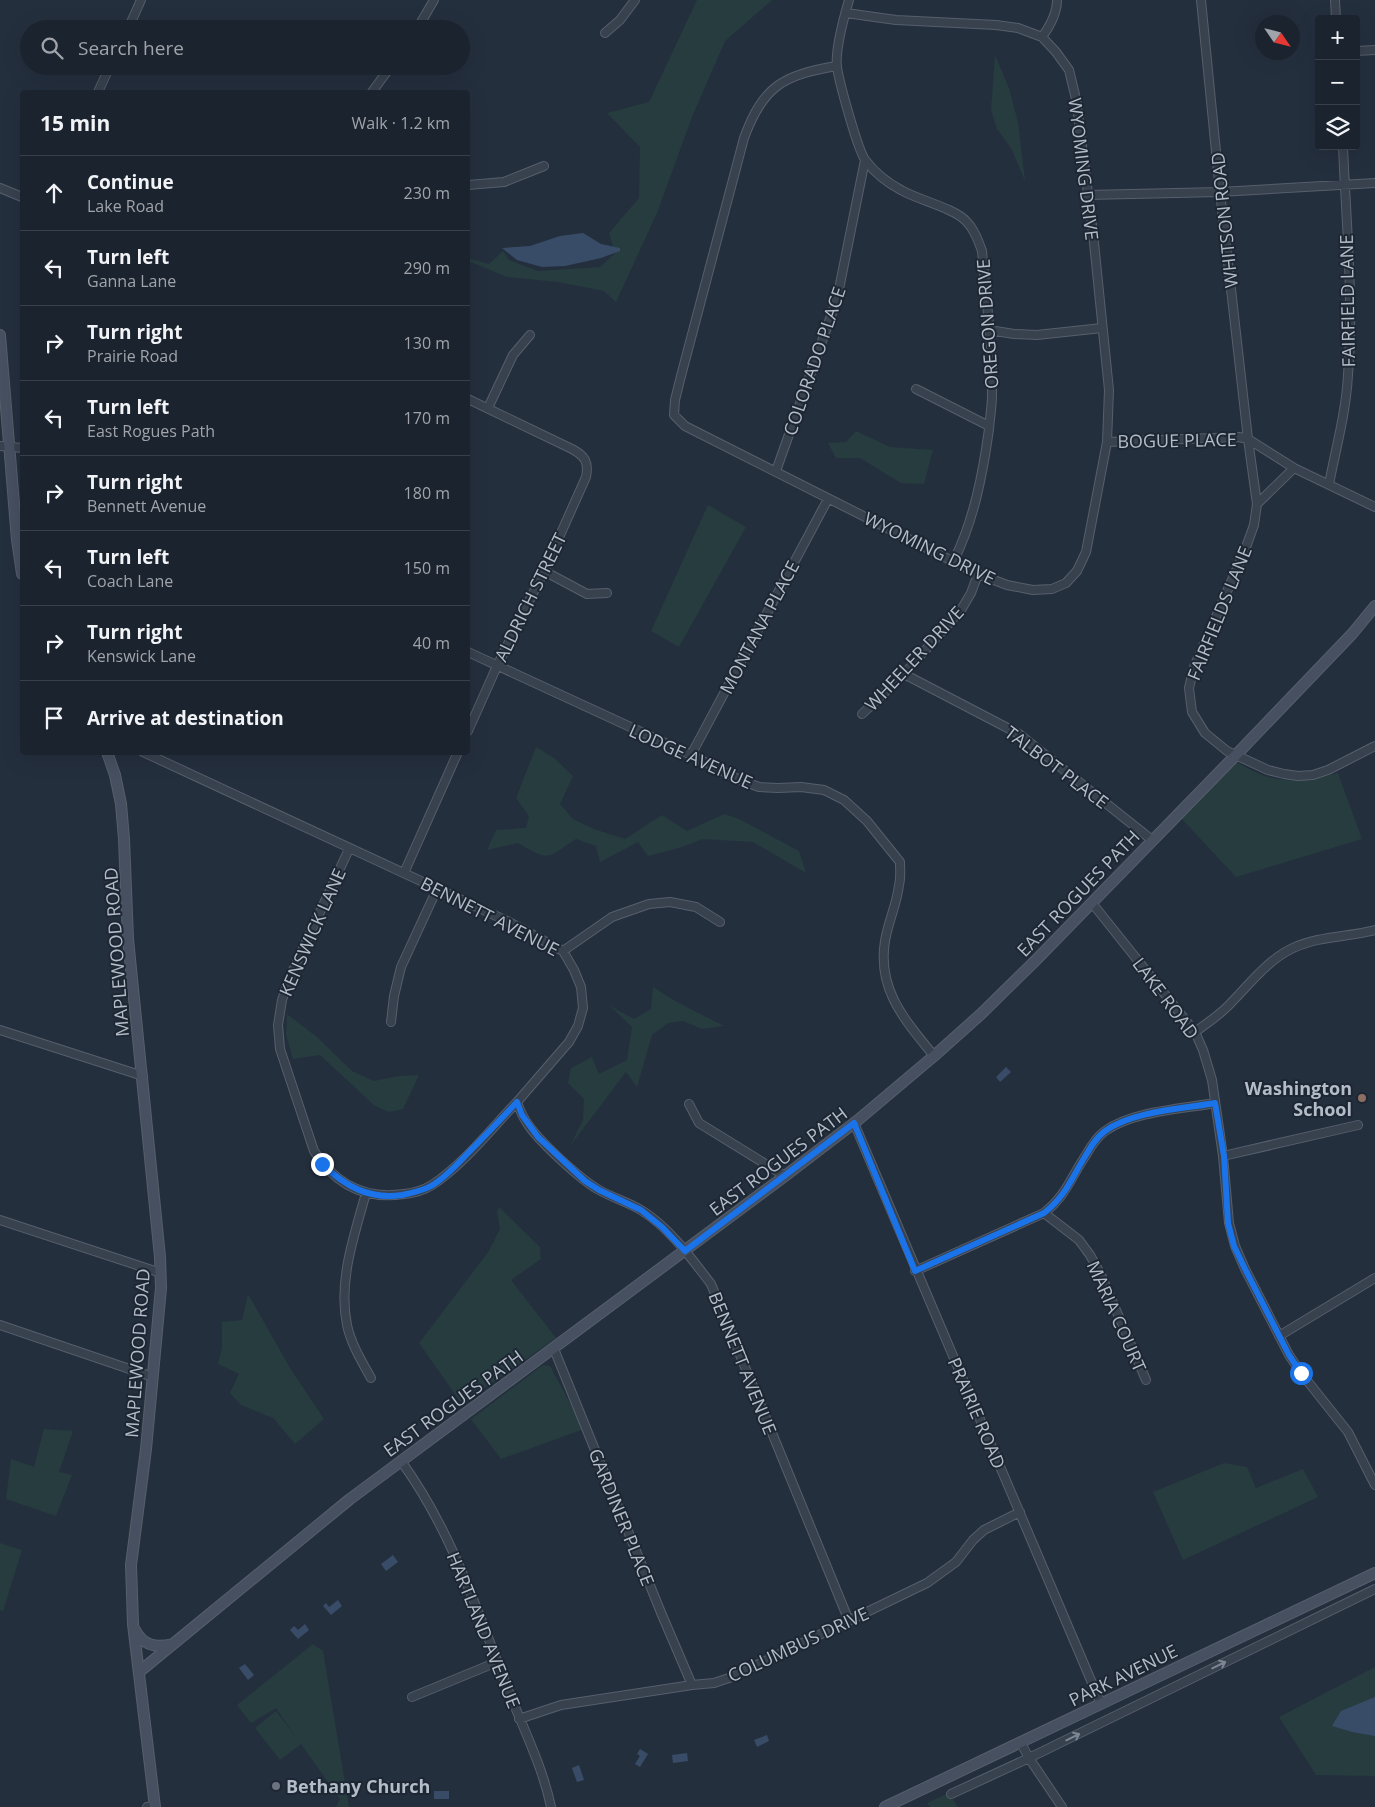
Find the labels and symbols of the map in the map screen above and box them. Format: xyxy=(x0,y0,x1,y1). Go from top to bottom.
north arrow xyxy=(1255,15,1300,60)
street label: WYOMING DRIVE xyxy=(1063,96,1105,242)
street label: WHITSON ROAD xyxy=(1205,151,1243,289)
street label: FAIRFIELD LANE xyxy=(1334,235,1360,367)
street label: OREGON DRIVE xyxy=(970,258,1004,390)
street label: COLORADO PLACE xyxy=(777,283,851,439)
street label: BOGUE PLACE xyxy=(1117,427,1237,453)
street label: WYOMING DRIVE xyxy=(860,506,1000,590)
street label: ALDRICH STREET xyxy=(489,529,572,665)
street label: FAIRFIELDS LANE xyxy=(1181,542,1257,684)
street label: MONTANA PLACE xyxy=(714,556,804,698)
street label: WHEELER DRIVE xyxy=(859,600,969,716)
street label: LODGE AVENUE xyxy=(625,718,757,794)
street label: TALBOT PLACE xyxy=(1000,720,1114,814)
street label: EAST ROGUES PATH xyxy=(1011,825,1145,961)
street label: KENSWICK LANE xyxy=(273,864,351,1000)
street label: MAPLEWOOD ROAD xyxy=(98,867,134,1037)
street label: BENNETT AVENUE xyxy=(417,871,563,961)
street label: LAKE ROAD xyxy=(1128,952,1204,1044)
place label: Washington School xyxy=(1245,1076,1352,1121)
marker: Washington School xyxy=(1356,1092,1368,1104)
street label: EAST ROGUES PATH xyxy=(704,1101,852,1221)
route end xyxy=(311,1153,334,1176)
street label: MARIA COURT xyxy=(1082,1257,1152,1375)
street label: MAPLEWOOD ROAD xyxy=(119,1268,155,1438)
street label: BENNETT AVENUE xyxy=(703,1288,783,1438)
street label: EAST ROGUES PATH xyxy=(378,1344,528,1462)
street label: PRAIRIE ROAD xyxy=(943,1354,1011,1472)
route start xyxy=(1290,1362,1313,1385)
street label: GARDINER PLACE xyxy=(584,1445,660,1589)
street label: HARTLAND AVENUE xyxy=(442,1548,526,1712)
street label: COLUMBUS DRIVE xyxy=(723,1601,873,1687)
street label: PARK AVENUE xyxy=(1065,1638,1181,1712)
one-way arrow xyxy=(1211,1660,1226,1669)
one-way arrow xyxy=(1065,1732,1080,1741)
place label: Bethany Church xyxy=(286,1774,430,1798)
marker: Bethany Church xyxy=(270,1780,282,1792)

